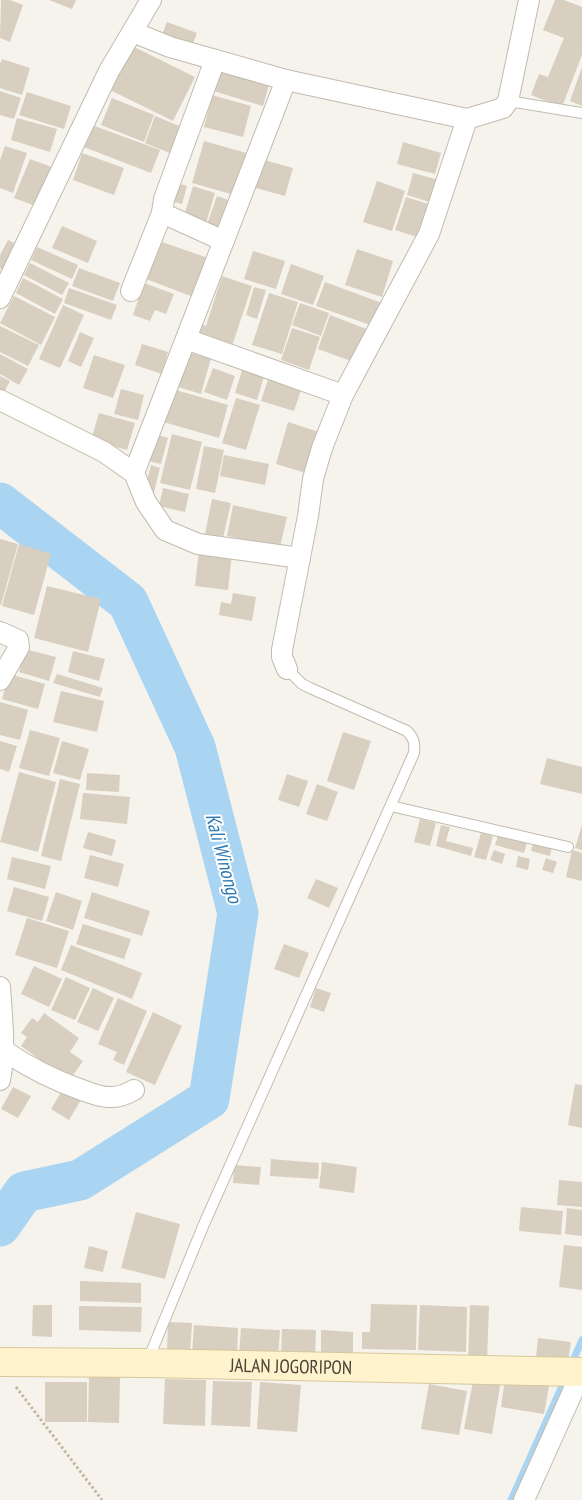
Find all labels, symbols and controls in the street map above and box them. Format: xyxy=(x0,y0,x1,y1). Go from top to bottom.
water label: Kali Winongo xyxy=(200,810,249,907)
street label: JALAN JOGORIPON xyxy=(229,1353,352,1379)

